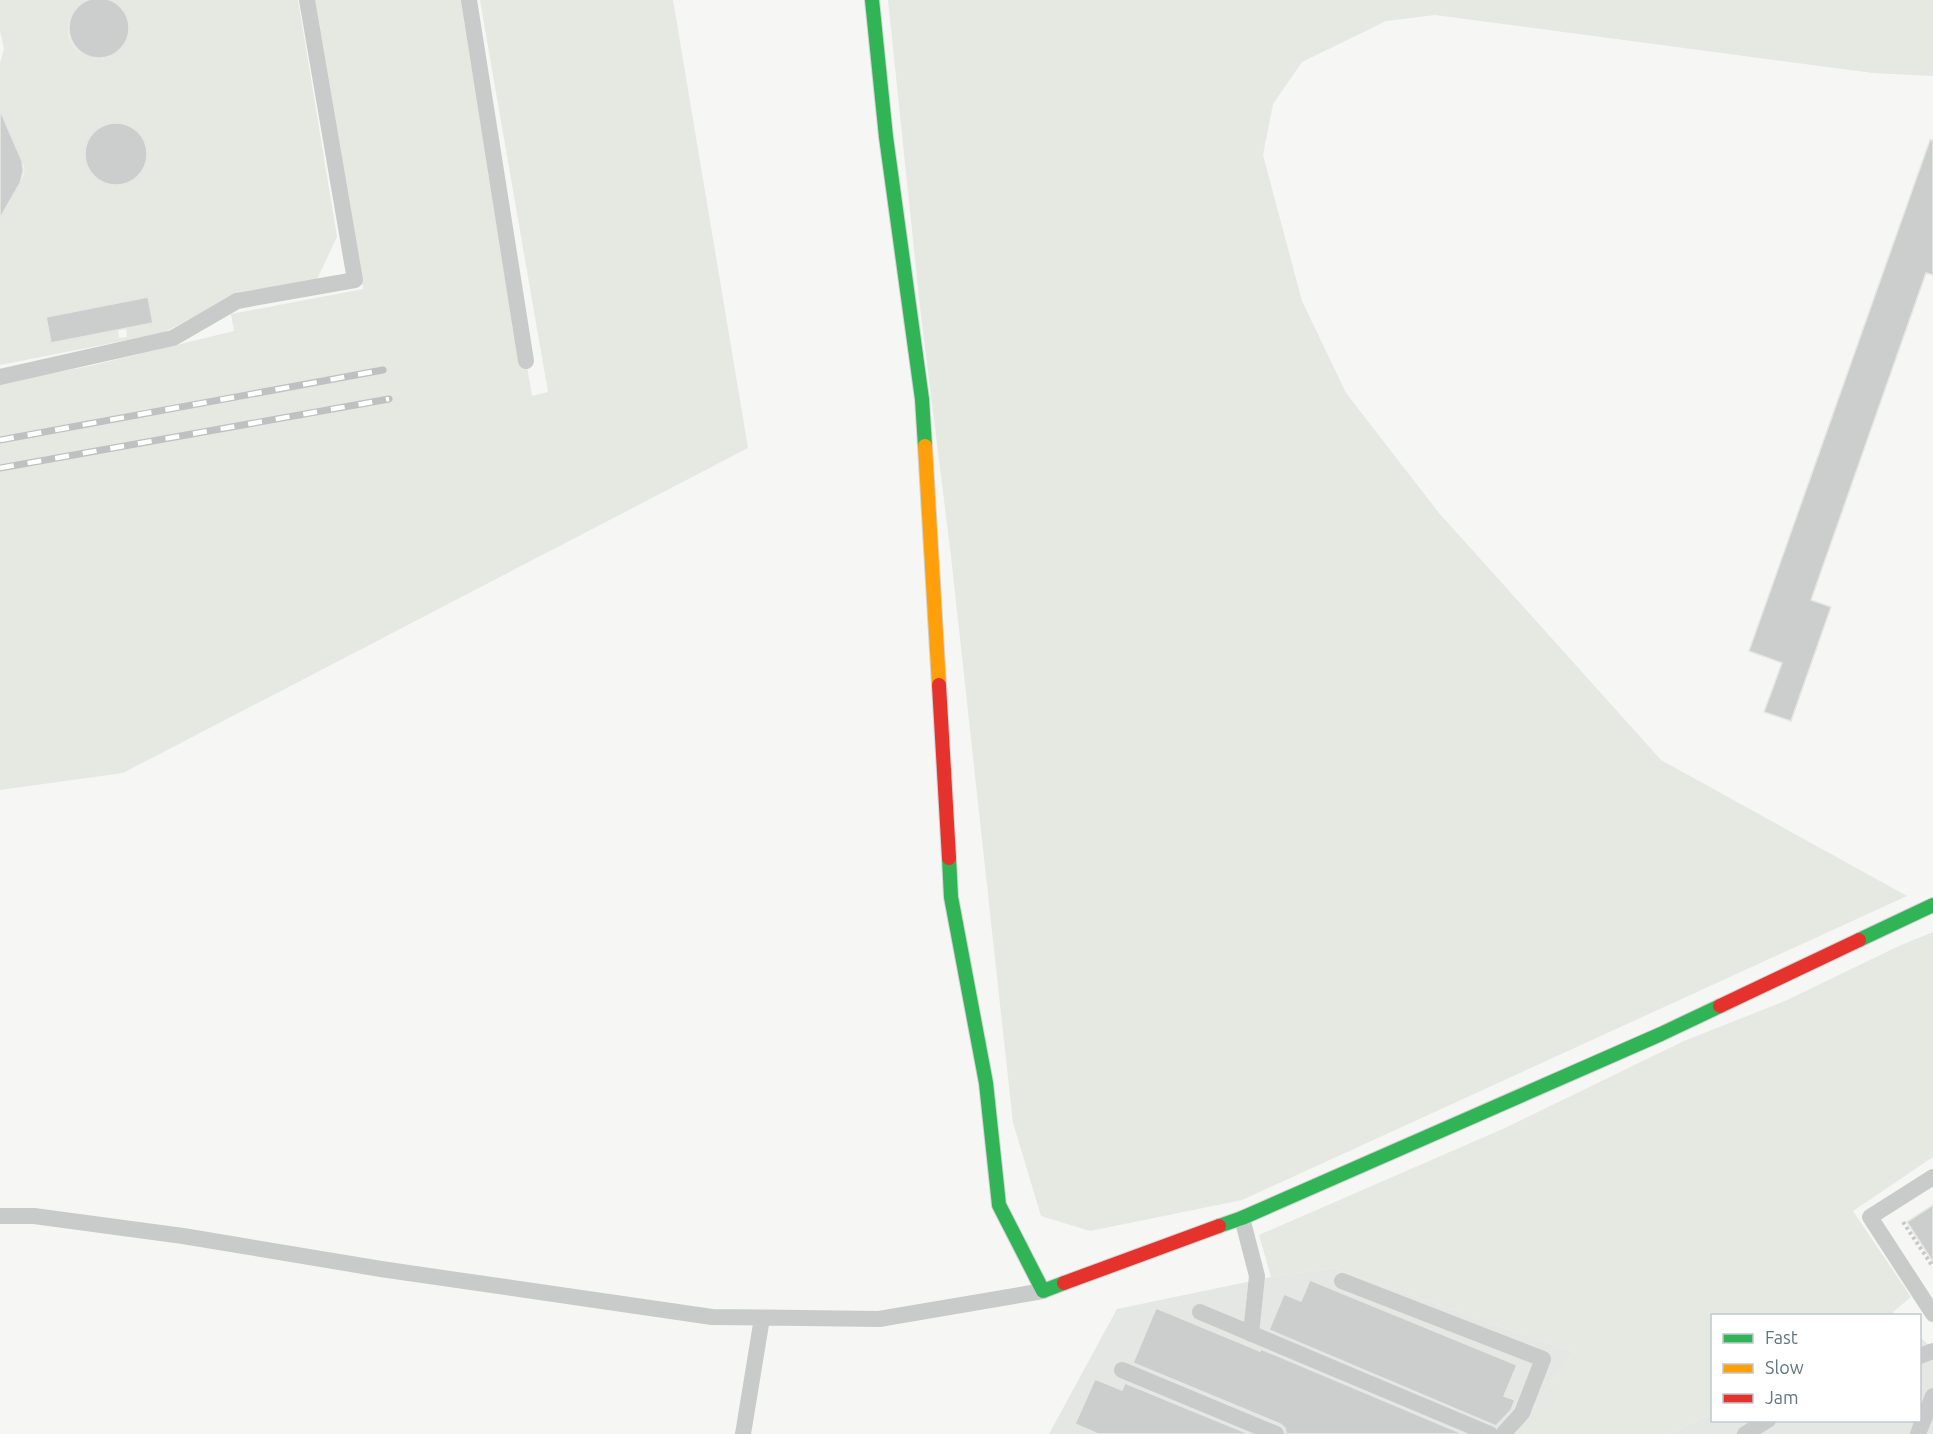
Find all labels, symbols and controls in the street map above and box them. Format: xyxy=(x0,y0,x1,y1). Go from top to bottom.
legend xyxy=(1711,1314,1921,1422)
text: Fast xyxy=(1765,1327,1798,1347)
text: Slow xyxy=(1765,1357,1804,1377)
text: Jam xyxy=(1765,1387,1799,1407)

